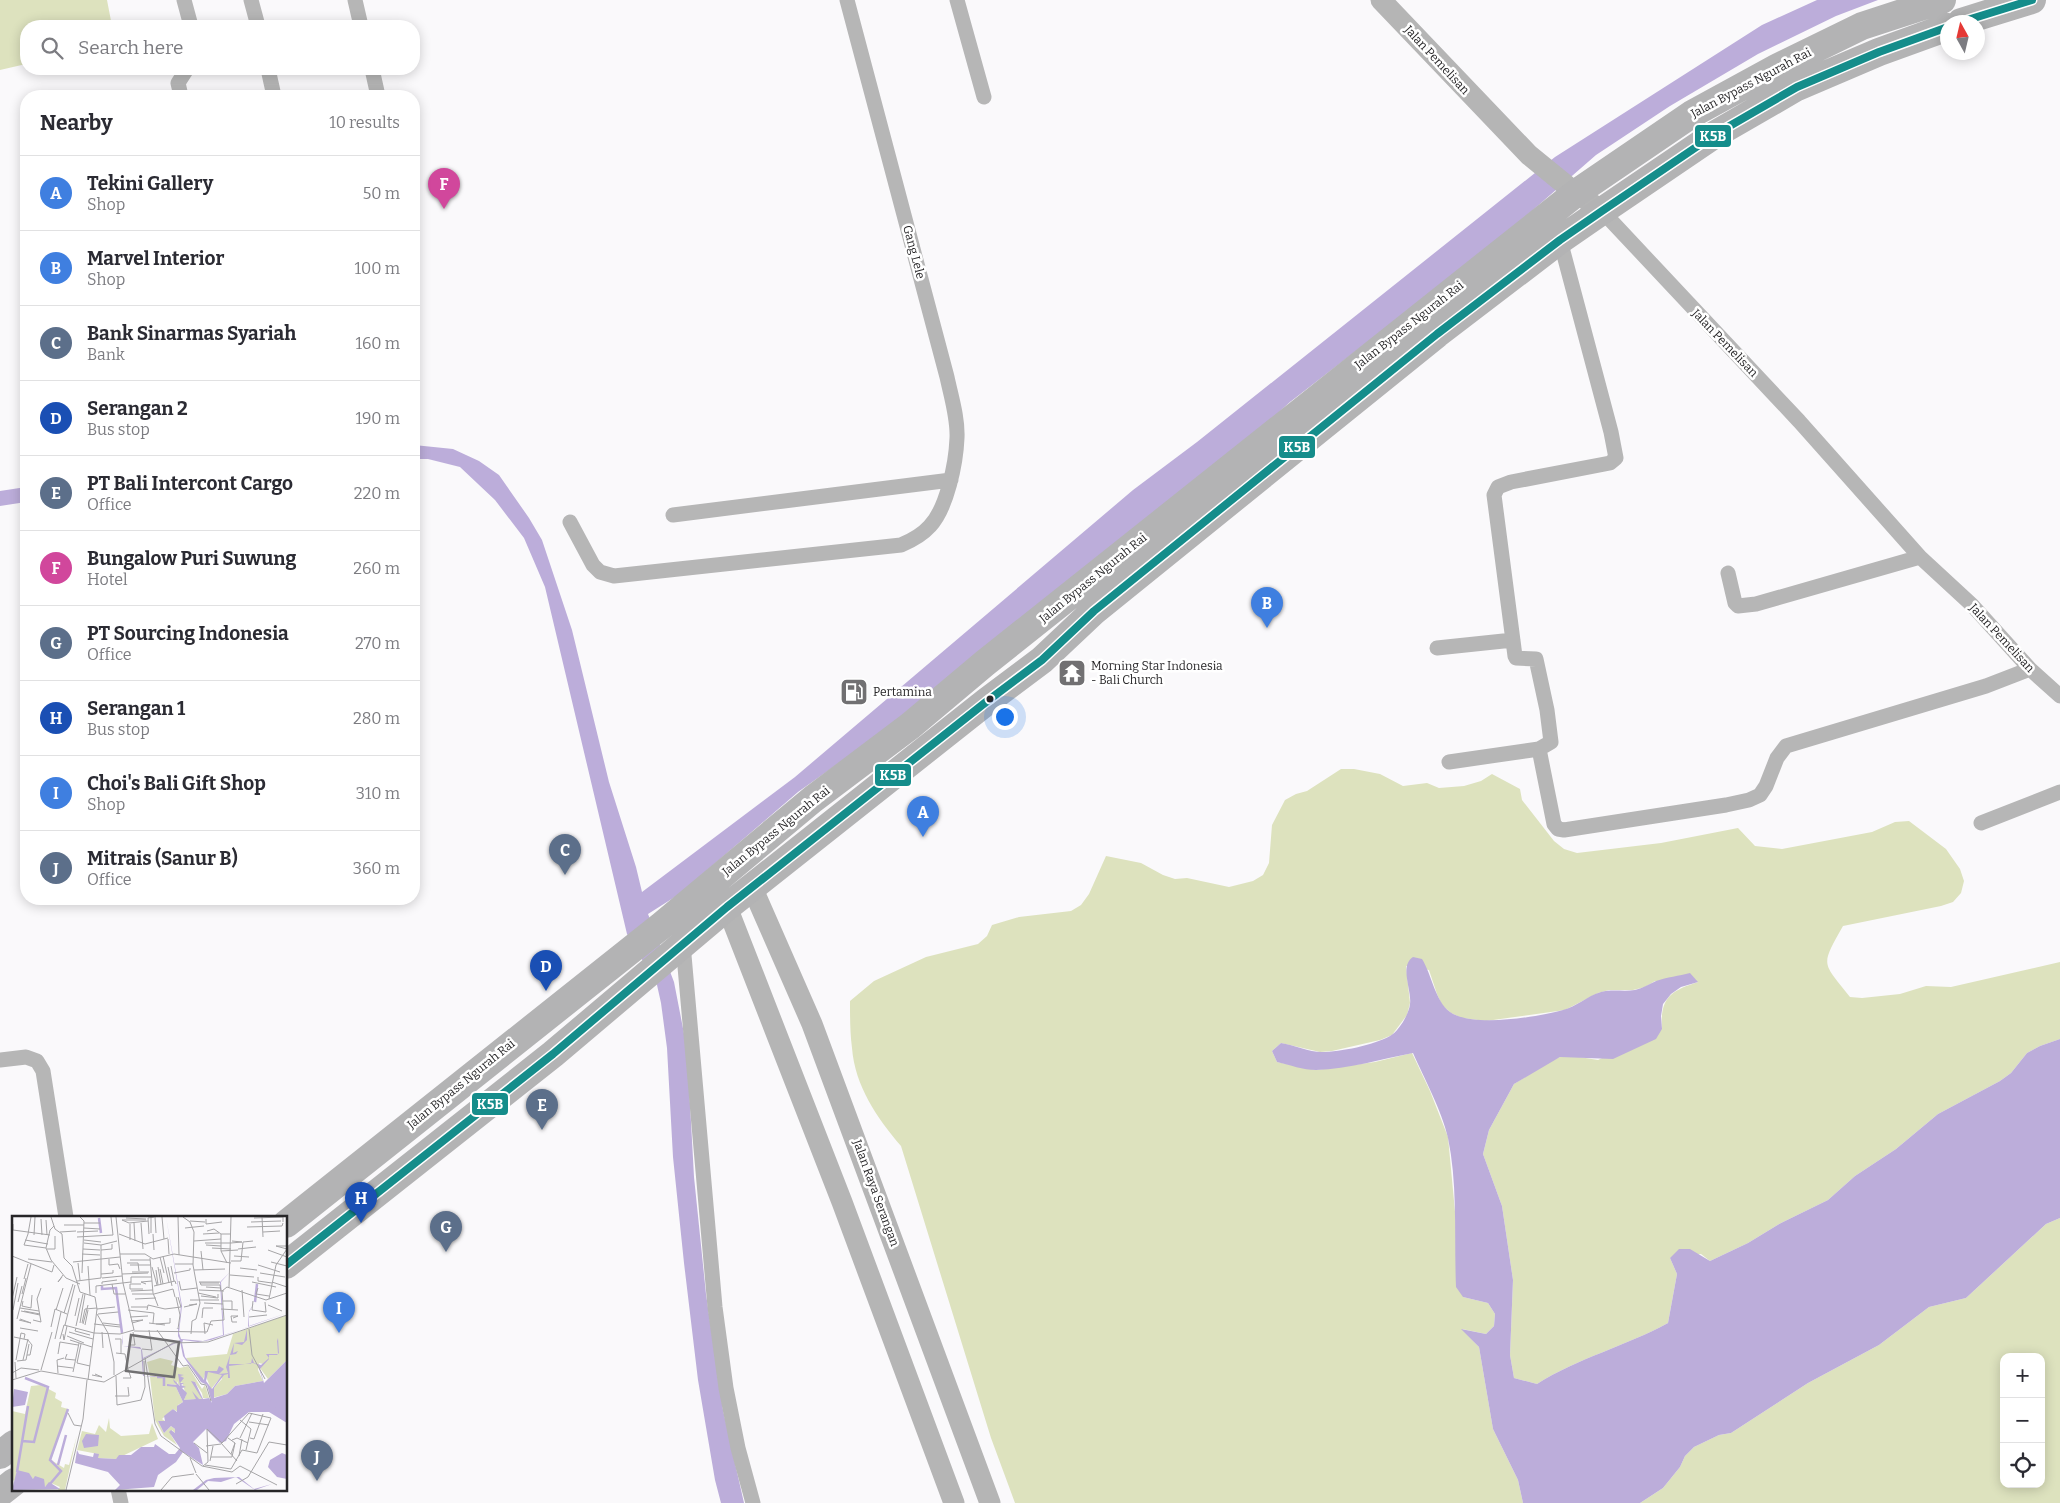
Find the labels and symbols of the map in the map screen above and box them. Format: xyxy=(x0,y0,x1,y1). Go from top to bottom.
north arrow xyxy=(1940,15,1985,60)
street label: Jalan Pemelisan xyxy=(1401,22,1473,97)
street label: Jalan Bypass Ngurah Rai xyxy=(1688,45,1814,121)
line badge: K5B xyxy=(1694,124,1732,148)
text: K5B xyxy=(1700,128,1726,145)
pin: F xyxy=(428,168,460,209)
street label: Gang Lele xyxy=(900,224,928,280)
street label: Jalan Bypass Ngurah Rai xyxy=(1351,278,1466,372)
street label: Jalan Pemelisan xyxy=(1688,306,1761,380)
line badge: K5B xyxy=(1278,435,1316,459)
text: K5B xyxy=(1284,439,1310,456)
street label: Jalan Bypass Ngurah Rai xyxy=(1036,530,1150,626)
pin: B xyxy=(1251,587,1283,628)
street label: Jalan Pemelisan xyxy=(1966,600,2038,675)
temple icon: Morning Star Indonesia - Bali Church xyxy=(1057,658,1087,688)
place label: Morning Star Indonesia - Bali Church xyxy=(1091,659,1223,687)
fuel station icon: Pertamina xyxy=(839,677,869,707)
place label: Pertamina xyxy=(873,685,932,699)
unlabelled marker xyxy=(985,694,995,704)
your location xyxy=(992,704,1018,730)
line badge: K5B xyxy=(874,763,912,787)
text: K5B xyxy=(880,767,906,784)
street label: Jalan Bypass Ngurah Rai xyxy=(719,783,833,879)
pin: A xyxy=(907,796,939,837)
pin: C xyxy=(549,834,581,875)
pin: D xyxy=(530,950,562,991)
street label: Jalan Bypass Ngurah Rai xyxy=(404,1036,518,1132)
pin: E xyxy=(526,1089,558,1130)
line badge: K5B xyxy=(471,1092,509,1116)
text: K5B xyxy=(477,1096,503,1113)
street label: Jalan Raya Serangan xyxy=(850,1137,902,1249)
pin: H xyxy=(345,1182,377,1223)
pin: G xyxy=(430,1211,462,1252)
inset map xyxy=(12,1216,288,1490)
pin: I xyxy=(323,1292,355,1333)
pin: J xyxy=(301,1440,333,1481)

